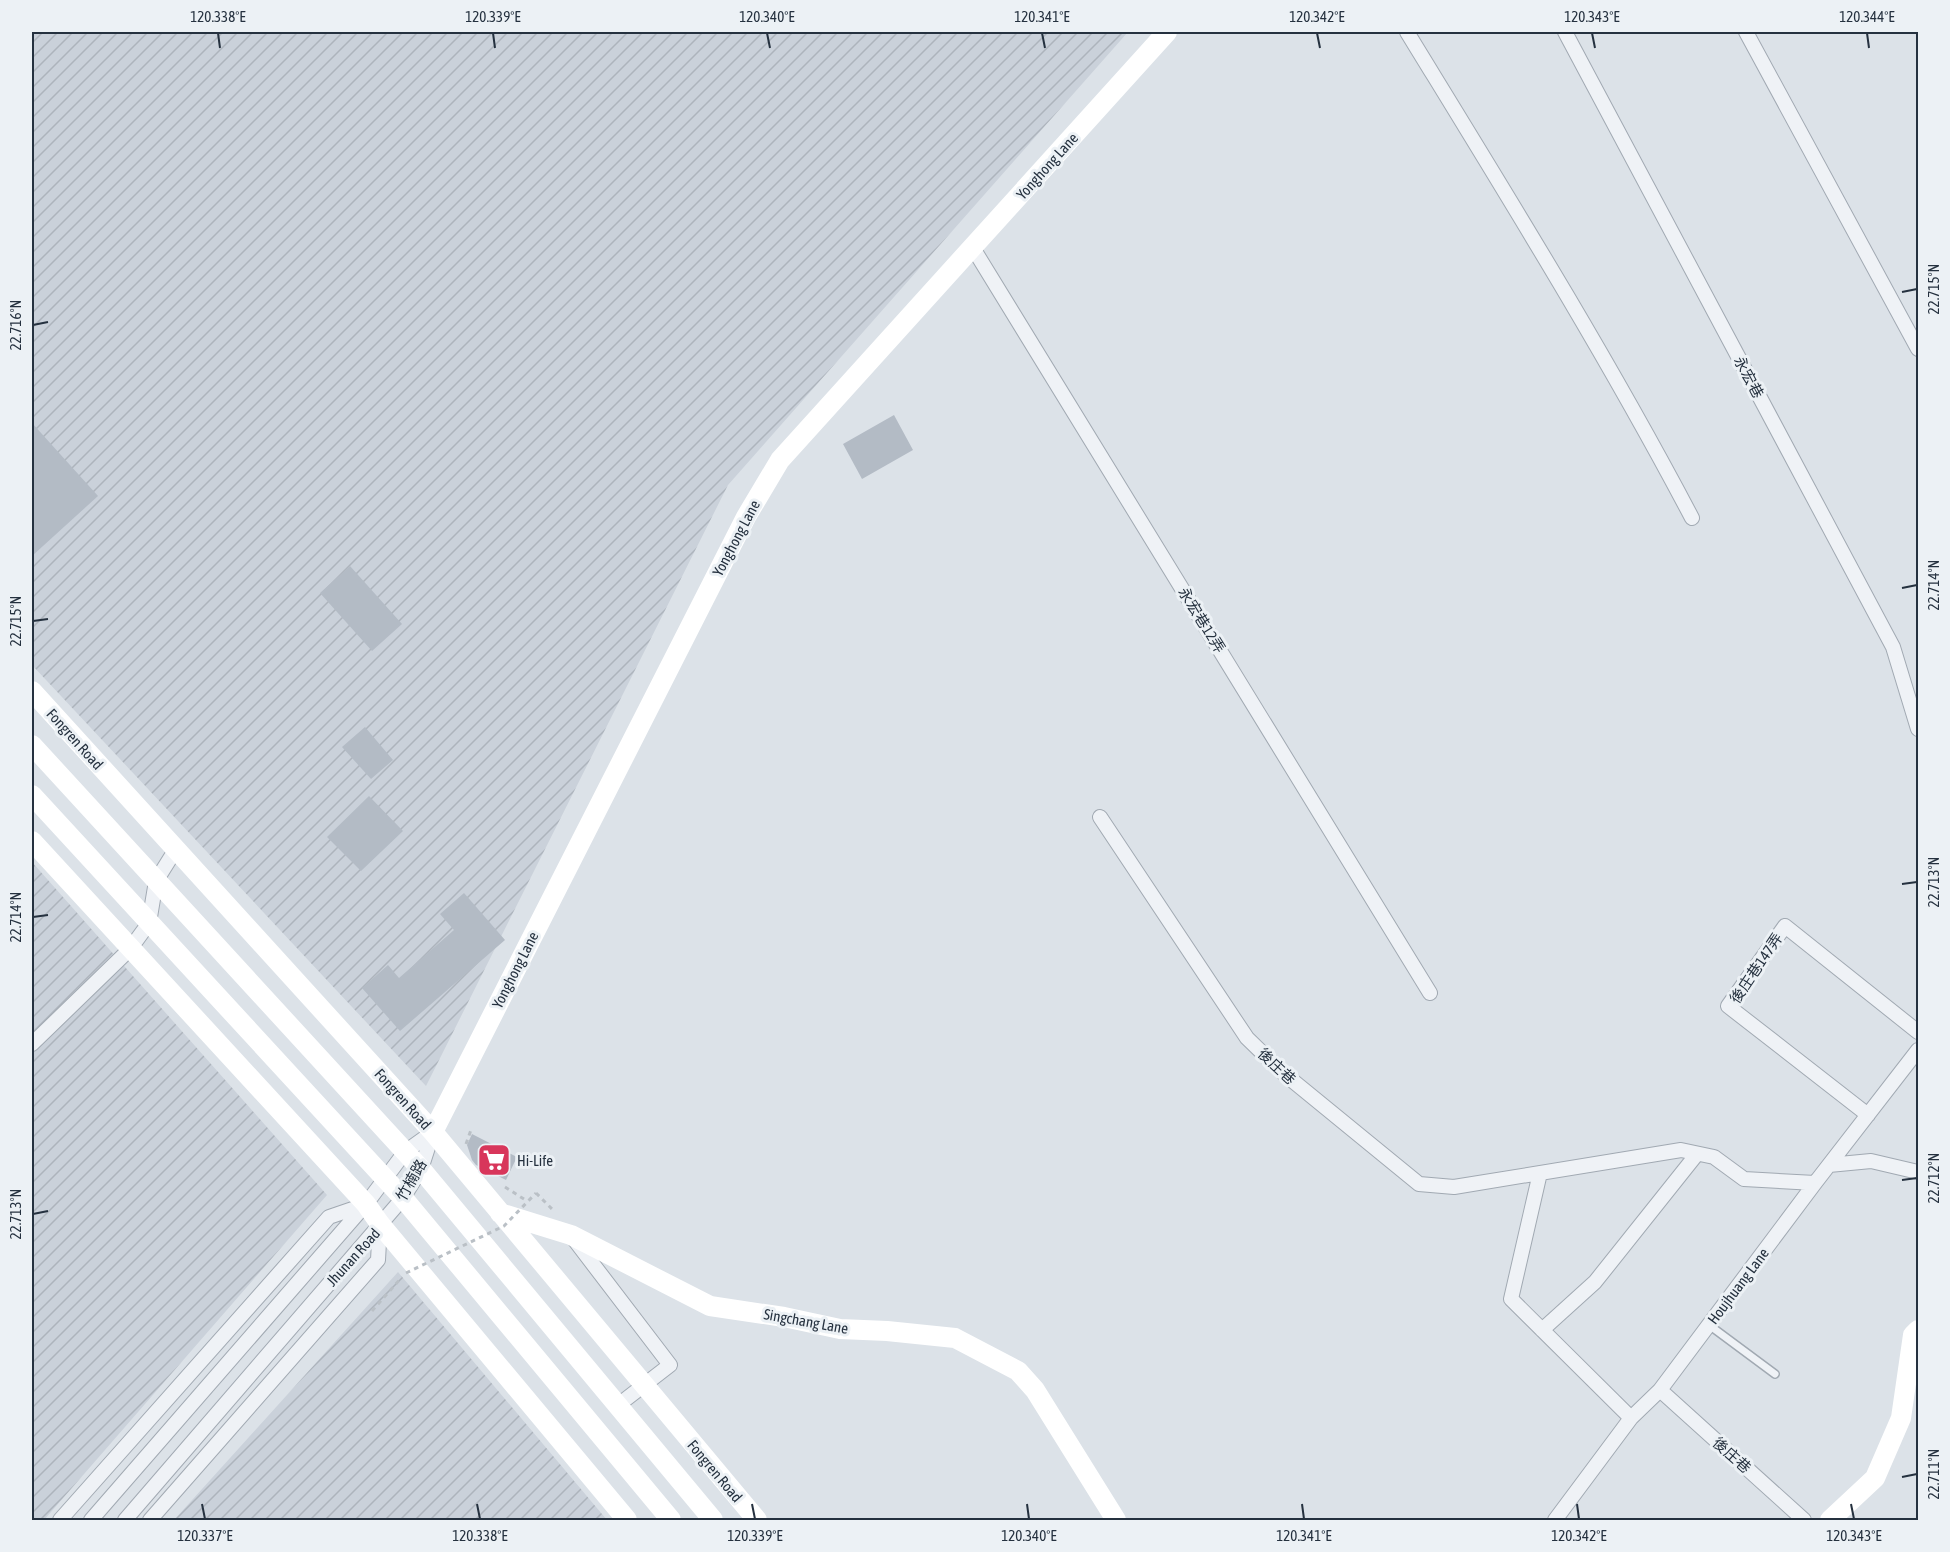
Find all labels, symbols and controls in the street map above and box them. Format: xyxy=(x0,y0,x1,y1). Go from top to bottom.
text: 120.338°E xyxy=(190,8,246,25)
text: 120.339°E xyxy=(465,8,521,25)
text: 120.340°E xyxy=(739,8,795,25)
text: 120.341°E xyxy=(1014,8,1070,25)
text: 120.342°E xyxy=(1289,8,1345,25)
text: 120.343°E xyxy=(1564,8,1620,25)
text: 120.344°E xyxy=(1839,8,1895,25)
street label: Yonghong Lane xyxy=(1013,129,1081,203)
text: 22.715°N xyxy=(1925,264,1942,314)
text: 22.716°N xyxy=(7,300,24,350)
street label: 永宏巷 xyxy=(1731,353,1767,401)
street label: Yonghong Lane xyxy=(709,497,763,579)
text: 22.714°N xyxy=(1925,560,1942,610)
street label: 永宏巷12弄 xyxy=(1175,584,1229,656)
text: 22.715°N xyxy=(7,596,24,646)
street label: Fongren Road xyxy=(43,705,107,773)
text: 22.713°N xyxy=(1925,857,1942,907)
text: 22.714°N xyxy=(7,892,24,942)
street label: Yonghong Lane xyxy=(488,929,542,1011)
street label: 後庄巷147弄 xyxy=(1726,930,1786,1006)
street label: 後庄巷 xyxy=(1255,1044,1299,1088)
street label: Fongren Road xyxy=(371,1065,435,1133)
supermarket icon: Hi-Life xyxy=(476,1142,512,1178)
place label: Hi-Life xyxy=(517,1152,553,1169)
text: 22.712°N xyxy=(1925,1153,1942,1203)
street label: 竹楠路 xyxy=(392,1156,430,1204)
text: 22.713°N xyxy=(7,1189,24,1239)
street label: Jhunan Road xyxy=(323,1225,383,1289)
street label: Houjhuang Lane xyxy=(1704,1245,1772,1327)
street label: Singchang Lane xyxy=(762,1305,850,1337)
street label: 後庄巷 xyxy=(1710,1434,1754,1476)
street label: Fongren Road xyxy=(684,1437,746,1505)
text: 22.711°N xyxy=(1925,1449,1942,1499)
text: 120.337°E xyxy=(177,1527,233,1544)
text: 120.338°E xyxy=(452,1527,508,1544)
text: 120.339°E xyxy=(727,1527,783,1544)
text: 120.340°E xyxy=(1001,1527,1057,1544)
text: 120.341°E xyxy=(1276,1527,1332,1544)
text: 120.342°E xyxy=(1551,1527,1607,1544)
text: 120.343°E xyxy=(1826,1527,1882,1544)

